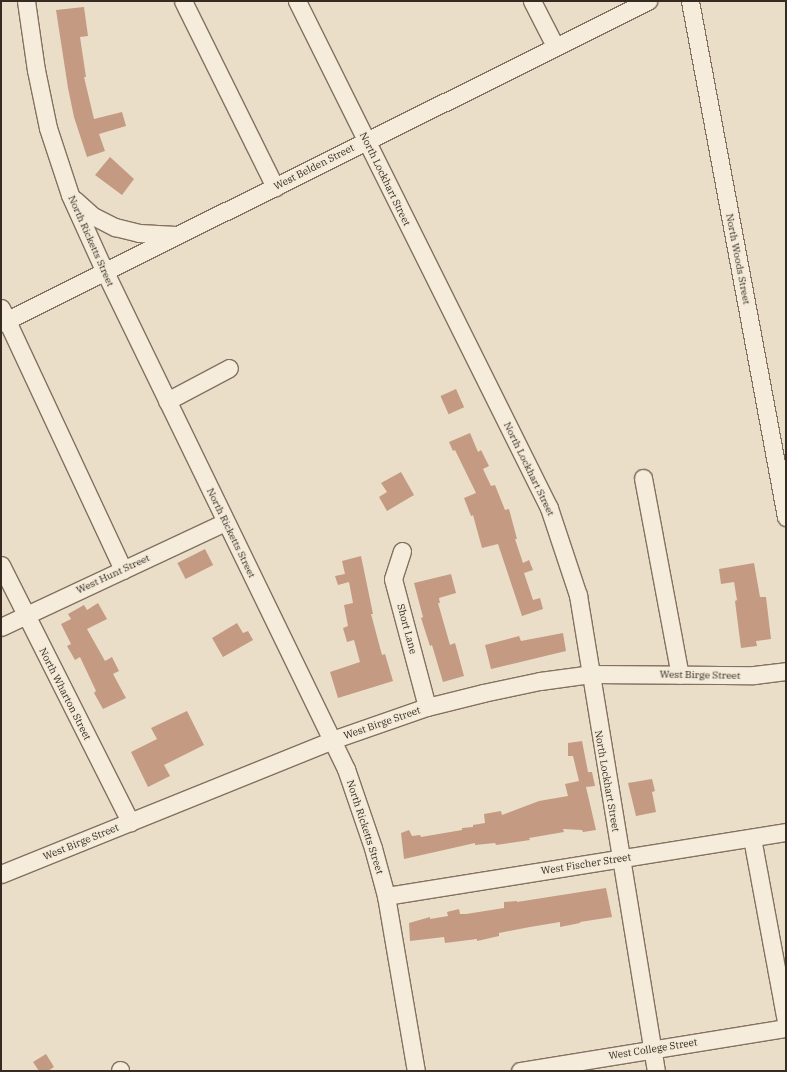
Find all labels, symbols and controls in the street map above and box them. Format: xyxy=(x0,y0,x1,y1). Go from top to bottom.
street label: North Lockhart Street xyxy=(357,130,413,228)
street label: West Belden Street xyxy=(272,142,356,192)
street label: North Ricketts Street xyxy=(66,194,116,288)
street label: North Woods Street xyxy=(723,213,753,305)
street label: North Lockhart Street xyxy=(501,420,557,518)
street label: North Ricketts Street xyxy=(204,486,258,580)
street label: West Hunt Street xyxy=(74,552,152,596)
street label: Short Lane xyxy=(395,603,419,655)
street label: North Wharton Street xyxy=(37,646,93,742)
street label: West Birge Street xyxy=(660,668,740,682)
street label: West Birge Street xyxy=(342,704,422,742)
street label: North Lockhart Street xyxy=(592,729,622,833)
street label: North Ricketts Street xyxy=(344,778,386,876)
street label: West Birge Street xyxy=(41,821,121,863)
street label: West Fischer Street xyxy=(540,851,632,877)
street label: West College Street xyxy=(608,1036,698,1062)

